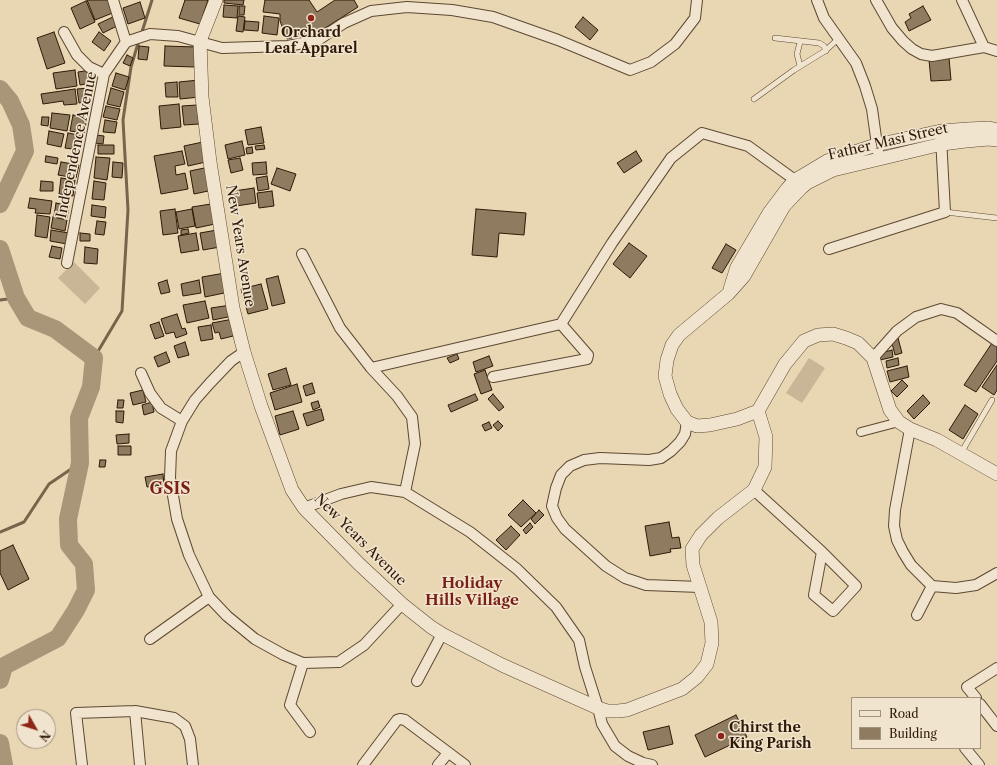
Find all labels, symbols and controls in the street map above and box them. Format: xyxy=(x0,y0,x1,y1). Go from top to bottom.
marker: Orchard Leaf Apparel xyxy=(306,13,316,23)
place label: Orchard Leaf Apparel xyxy=(264,25,358,58)
street label: Independence Avenue xyxy=(53,70,101,220)
street label: Father Masi Street xyxy=(827,120,949,164)
street label: New Years Avenue xyxy=(222,184,258,308)
district label: GSIS xyxy=(150,479,190,499)
street label: New Years Avenue xyxy=(311,491,409,589)
district label: Holiday Hills Village xyxy=(425,575,519,610)
legend xyxy=(851,697,981,749)
text: Road xyxy=(889,706,919,721)
north arrow xyxy=(16,709,56,749)
place label: Chirst the King Parish xyxy=(729,720,812,752)
text: Building xyxy=(889,726,937,741)
text: N xyxy=(36,728,53,744)
marker: Chirst the King Parish xyxy=(716,731,726,741)

